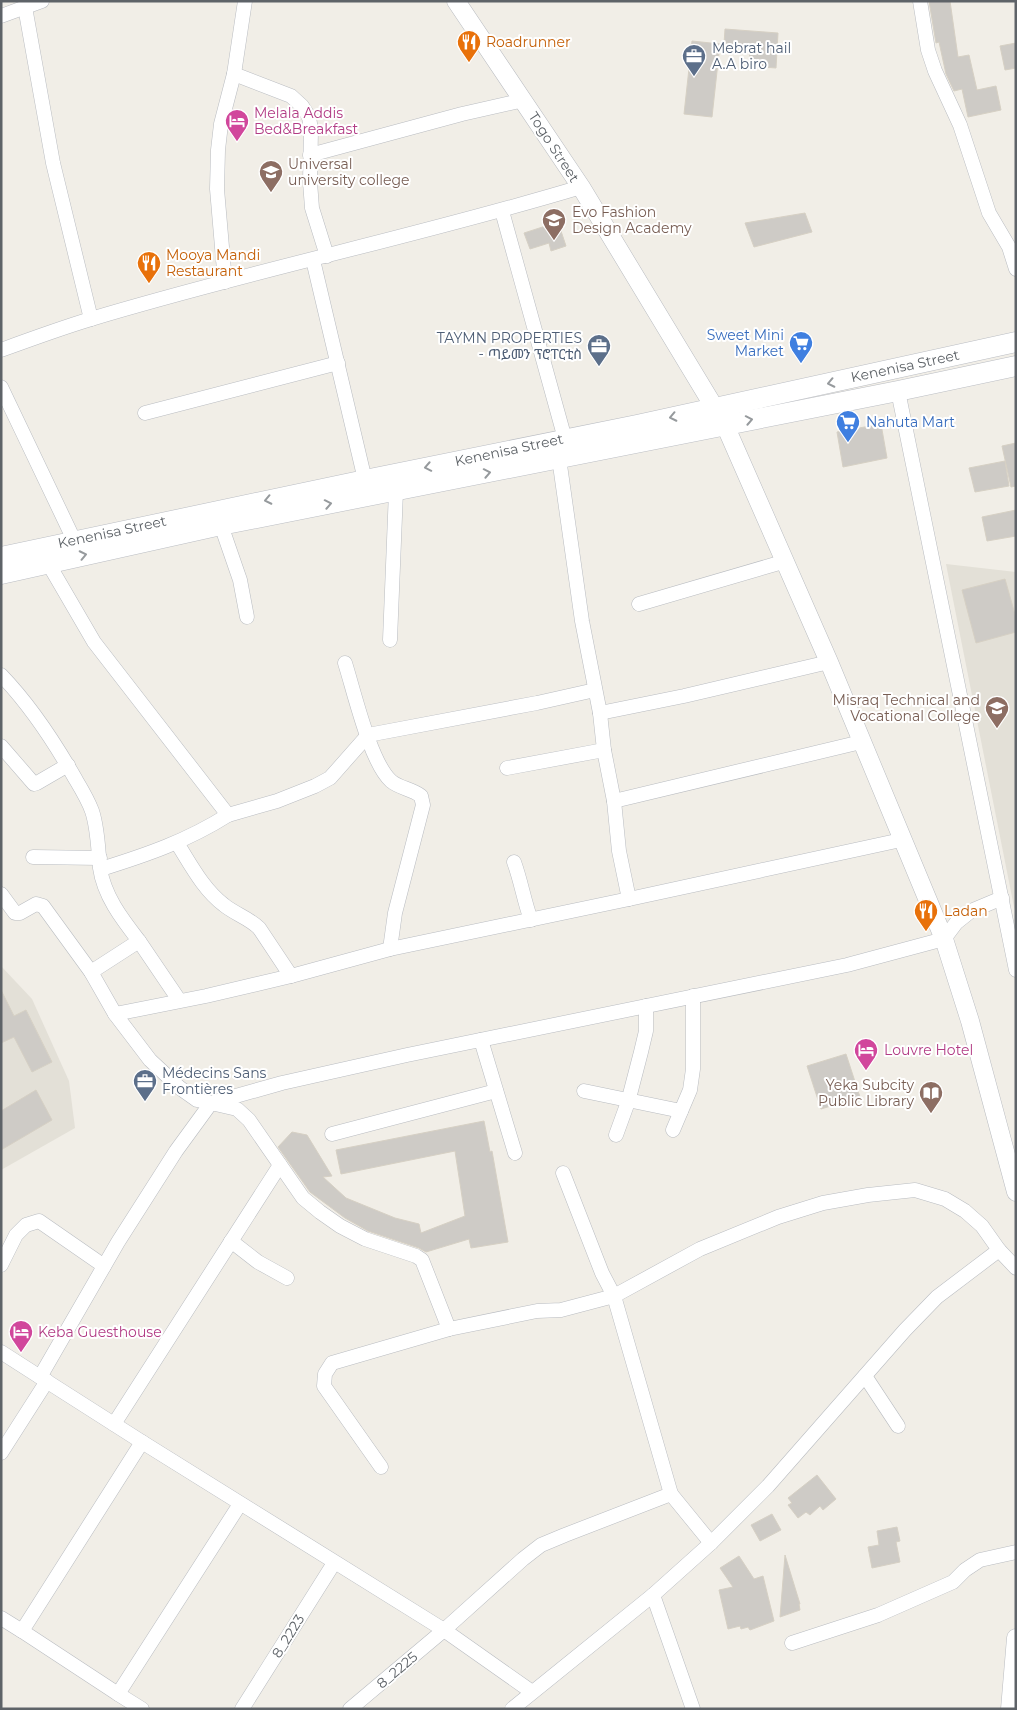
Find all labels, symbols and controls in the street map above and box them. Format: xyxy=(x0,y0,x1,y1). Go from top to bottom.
restaurant icon: Roadrunner xyxy=(456,29,482,63)
place label: Roadrunner xyxy=(486,33,571,51)
place label: Mebrat hail A.A biro xyxy=(712,39,791,73)
office icon: Mebrat hail A.A biro xyxy=(681,43,707,77)
place label: Melala Addis Bed&Breakfast xyxy=(254,104,358,138)
hotel icon: Melala Addis Bed&Breakfast xyxy=(224,108,250,142)
street label: Togo Street xyxy=(525,108,584,186)
place label: Universal university college xyxy=(288,155,410,189)
school or university icon: Universal university college xyxy=(258,159,284,193)
place label: Evo Fashion Design Academy xyxy=(572,203,692,237)
school or university icon: Evo Fashion Design Academy xyxy=(541,207,567,241)
place label: Mooya Mandi Restaurant xyxy=(166,246,260,280)
restaurant icon: Mooya Mandi Restaurant xyxy=(136,250,162,284)
place label: Sweet Mini Market xyxy=(707,326,784,360)
place label: TAYMN PROPERTIES - ጣይመን ፕሮፐርቲስ xyxy=(437,329,582,363)
supermarket icon: Sweet Mini Market xyxy=(788,330,814,364)
office icon: TAYMN PROPERTIES - ጣይመን ፕሮፐርቲስ xyxy=(586,333,612,367)
street label: Kenenisa Street xyxy=(849,346,961,386)
one-way arrow xyxy=(827,377,836,387)
supermarket icon: Nahuta Mart xyxy=(835,409,861,443)
one-way arrow xyxy=(668,411,677,422)
place label: Nahuta Mart xyxy=(866,413,955,431)
one-way arrow xyxy=(745,415,754,426)
street label: Kenenisa Street xyxy=(453,430,565,470)
one-way arrow xyxy=(423,461,432,472)
one-way arrow xyxy=(483,468,491,478)
one-way arrow xyxy=(264,494,273,504)
one-way arrow xyxy=(323,500,332,510)
street label: Kenenisa Street xyxy=(56,512,168,552)
one-way arrow xyxy=(78,550,87,561)
place label: Misraq Technical and Vocational College xyxy=(833,691,980,725)
school or university icon: Misraq Technical and Vocational College xyxy=(984,695,1010,729)
restaurant icon: Ladan xyxy=(913,898,939,932)
place label: Ladan xyxy=(944,902,988,920)
hotel icon: Louvre Hotel xyxy=(853,1037,879,1071)
place label: Louvre Hotel xyxy=(884,1041,973,1059)
place label: Médecins Sans Frontières xyxy=(162,1064,267,1098)
office icon: Médecins Sans Frontières xyxy=(132,1068,158,1102)
place label: Yeka Subcity Public Library xyxy=(818,1076,914,1110)
library icon: Yeka Subcity Public Library xyxy=(918,1080,944,1114)
hotel icon: Keba Guesthouse xyxy=(8,1319,34,1353)
place label: Keba Guesthouse xyxy=(38,1323,162,1341)
street label: 8_2223 xyxy=(268,1611,308,1661)
street label: 8_2225 xyxy=(373,1648,421,1692)

